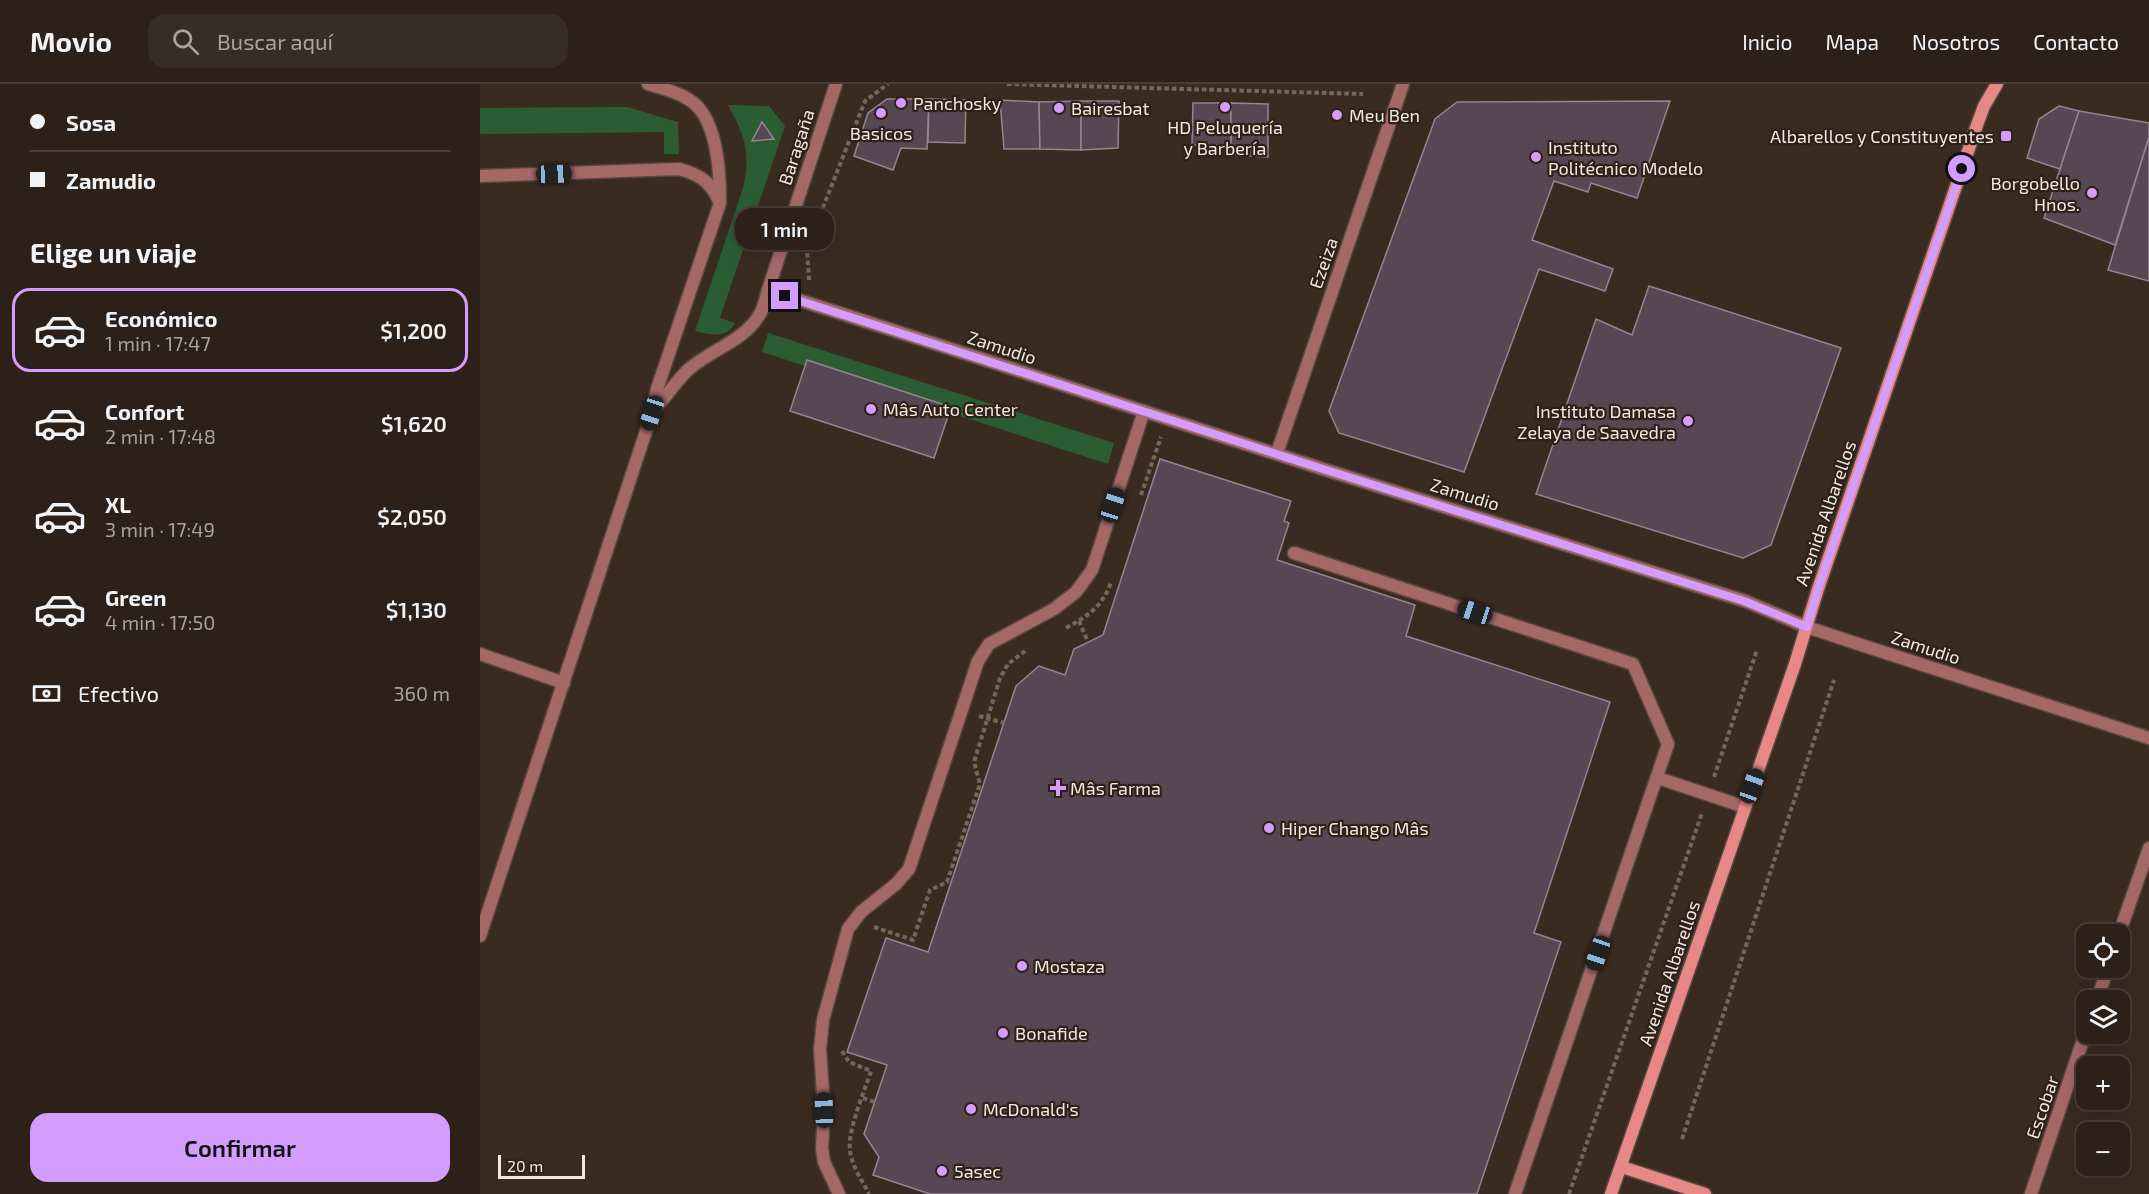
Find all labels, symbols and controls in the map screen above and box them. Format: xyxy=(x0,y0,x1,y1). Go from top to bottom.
search box xyxy=(148,14,568,68)
text: Movio xyxy=(30,24,112,58)
icon: search xyxy=(169,25,202,58)
text: Buscar aquí xyxy=(217,28,333,54)
text: Inicio xyxy=(1742,29,1792,54)
text: Mapa xyxy=(1825,29,1879,54)
text: Nosotros xyxy=(1912,29,2000,54)
text: Contacto xyxy=(2033,29,2119,54)
place label: Panchosky xyxy=(913,92,1002,114)
marker: Panchosky xyxy=(894,96,908,110)
place label: Bairesbat xyxy=(1071,97,1149,119)
marker: HD Peluquería y Barbería xyxy=(1218,100,1232,114)
marker: Bairesbat xyxy=(1052,101,1066,115)
place label: Meu Ben xyxy=(1349,104,1420,126)
street label: Baragaña xyxy=(773,106,819,188)
marker: Basicos xyxy=(874,106,888,120)
marker: Meu Ben xyxy=(1330,108,1344,122)
text: Sosa xyxy=(66,109,116,135)
place label: HD Peluquería y Barbería xyxy=(1167,116,1283,159)
place label: Basicos xyxy=(850,122,912,144)
place label: Albarellos y Constituyentes xyxy=(1770,125,1994,147)
marker: Albarellos y Constituyentes xyxy=(1999,129,2013,143)
place label: Instituto Politécnico Modelo xyxy=(1548,136,1703,179)
marker: Instituto Politécnico Modelo xyxy=(1529,150,1543,164)
route start xyxy=(1948,155,1975,182)
car xyxy=(536,164,572,184)
text: Zamudio xyxy=(66,167,156,193)
place label: Borgobello Hnos. xyxy=(1990,172,2080,215)
marker: Borgobello Hnos. xyxy=(2085,186,2099,200)
callout: 1 min xyxy=(736,209,834,251)
text: 1 min xyxy=(761,217,808,241)
street label: Ezeiza xyxy=(1304,235,1342,291)
text: Elige un viaje xyxy=(30,236,197,268)
route end xyxy=(771,282,798,309)
icon: car xyxy=(33,303,87,357)
text: Económico xyxy=(105,305,217,331)
text: $1,200 xyxy=(380,317,447,343)
street label: Zamudio xyxy=(965,326,1039,368)
text: 1 min · 17:47 xyxy=(105,331,211,355)
car xyxy=(638,393,666,433)
icon: car xyxy=(33,396,87,450)
text: Confort xyxy=(105,398,184,424)
place label: Mâs Auto Center xyxy=(883,398,1018,420)
place label: Instituto Damasa Zelaya de Saavedra xyxy=(1517,400,1676,443)
marker: Mâs Auto Center xyxy=(864,402,878,416)
text: $1,620 xyxy=(381,410,447,436)
marker: Instituto Damasa Zelaya de Saavedra xyxy=(1681,414,1695,428)
text: 2 min · 17:48 xyxy=(105,424,216,448)
street label: Avenida Albarellos xyxy=(1790,438,1860,588)
street label: Zamudio xyxy=(1428,473,1502,515)
car xyxy=(1099,485,1127,525)
icon: car xyxy=(33,489,87,543)
text: XL xyxy=(105,491,131,517)
text: $2,050 xyxy=(377,503,447,529)
text: 3 min · 17:49 xyxy=(105,517,215,541)
icon: car xyxy=(33,582,87,636)
text: Green xyxy=(105,584,167,610)
text: $1,130 xyxy=(386,596,447,622)
car xyxy=(1455,598,1495,626)
text: 4 min · 17:50 xyxy=(105,610,215,634)
street label: Zamudio xyxy=(1889,626,1963,668)
icon: cash xyxy=(30,677,63,710)
text: Efectivo xyxy=(78,680,159,706)
text: 360 m xyxy=(393,681,450,705)
car xyxy=(1737,766,1767,806)
place label: Mâs Farma xyxy=(1070,777,1161,799)
marker: Mâs Farma xyxy=(1051,781,1065,795)
place label: Hiper Chango Mâs xyxy=(1281,817,1429,839)
marker: Hiper Chango Mâs xyxy=(1262,821,1276,835)
street label: Avenida Albarellos xyxy=(1634,898,1704,1048)
map controls xyxy=(2076,924,2130,1176)
button: locate xyxy=(2076,924,2130,978)
car xyxy=(1584,933,1612,973)
place label: Mostaza xyxy=(1034,955,1105,977)
marker: Mostaza xyxy=(1015,959,1029,973)
button: layers xyxy=(2076,990,2130,1044)
place label: Bonafide xyxy=(1015,1022,1088,1044)
marker: Bonafide xyxy=(996,1026,1010,1040)
button: + xyxy=(2076,1056,2130,1110)
street label: Escobar xyxy=(2021,1072,2063,1142)
car xyxy=(814,1092,834,1128)
place label: McDonald's xyxy=(983,1098,1079,1120)
marker: McDonald's xyxy=(964,1102,978,1116)
button: Confirmar xyxy=(30,1113,450,1182)
button: − xyxy=(2076,1122,2130,1176)
scale bar xyxy=(498,1152,585,1180)
text: 20 m xyxy=(507,1156,543,1175)
place label: 5asec xyxy=(954,1160,1001,1182)
marker: 5asec xyxy=(935,1164,949,1178)

